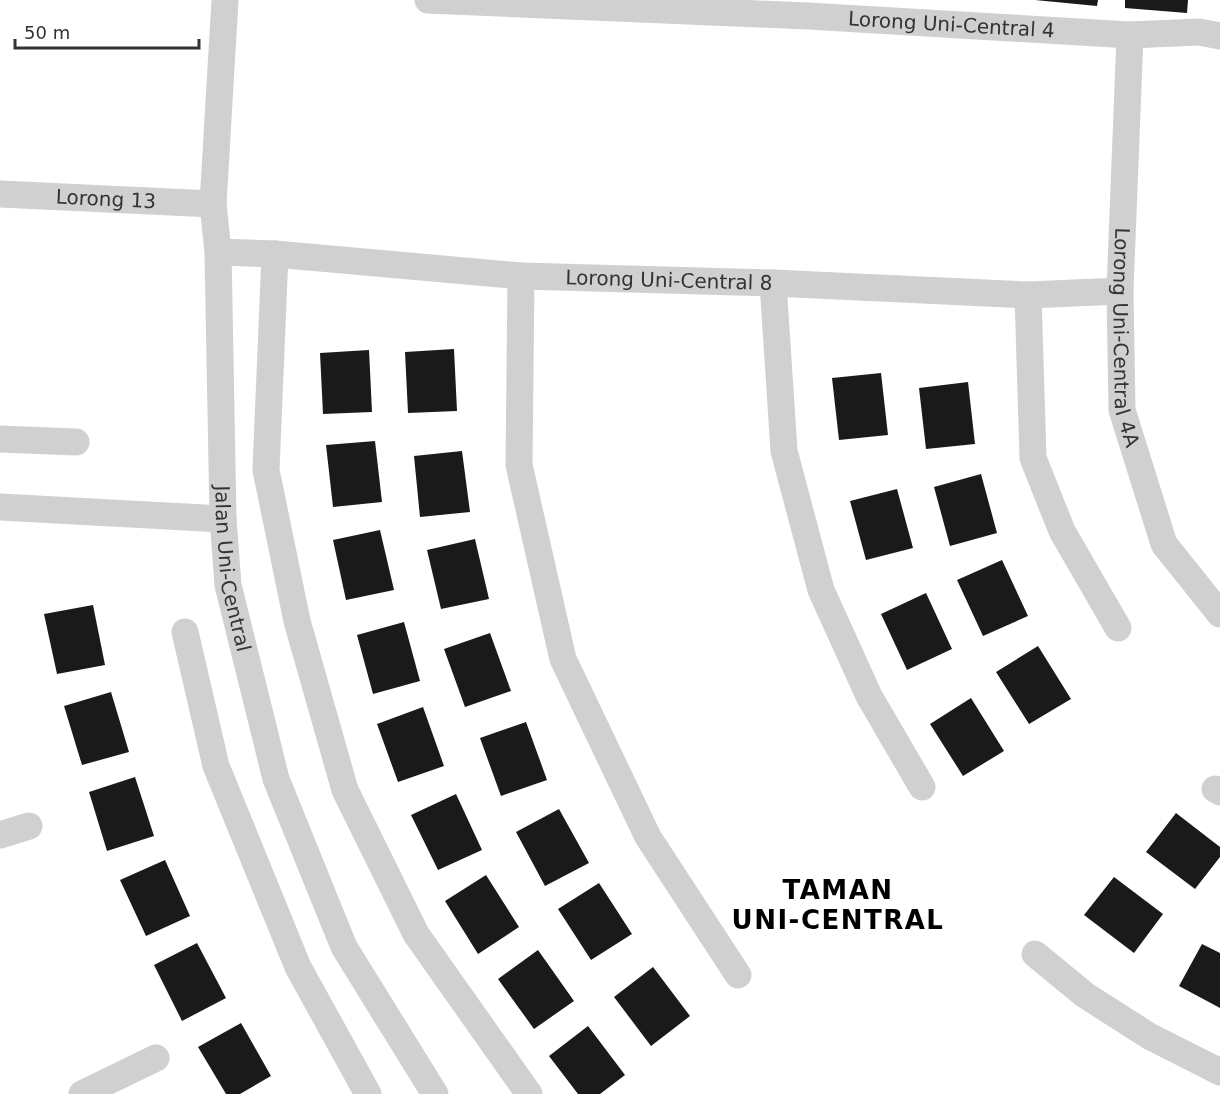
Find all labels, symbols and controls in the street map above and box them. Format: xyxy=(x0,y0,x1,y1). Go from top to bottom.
street label: Lorong Uni-Central 4 xyxy=(847,6,1055,43)
scale bar xyxy=(15,12,200,50)
text: 50 m xyxy=(24,22,70,43)
street label: Lorong 13 xyxy=(55,185,157,213)
street label: Lorong Uni-Central 4A xyxy=(1108,227,1145,450)
street label: Lorong Uni-Central 8 xyxy=(565,265,773,295)
street label: Jalan Uni-Central xyxy=(210,483,256,654)
district label: TAMAN UNI-CENTRAL xyxy=(732,875,944,935)

